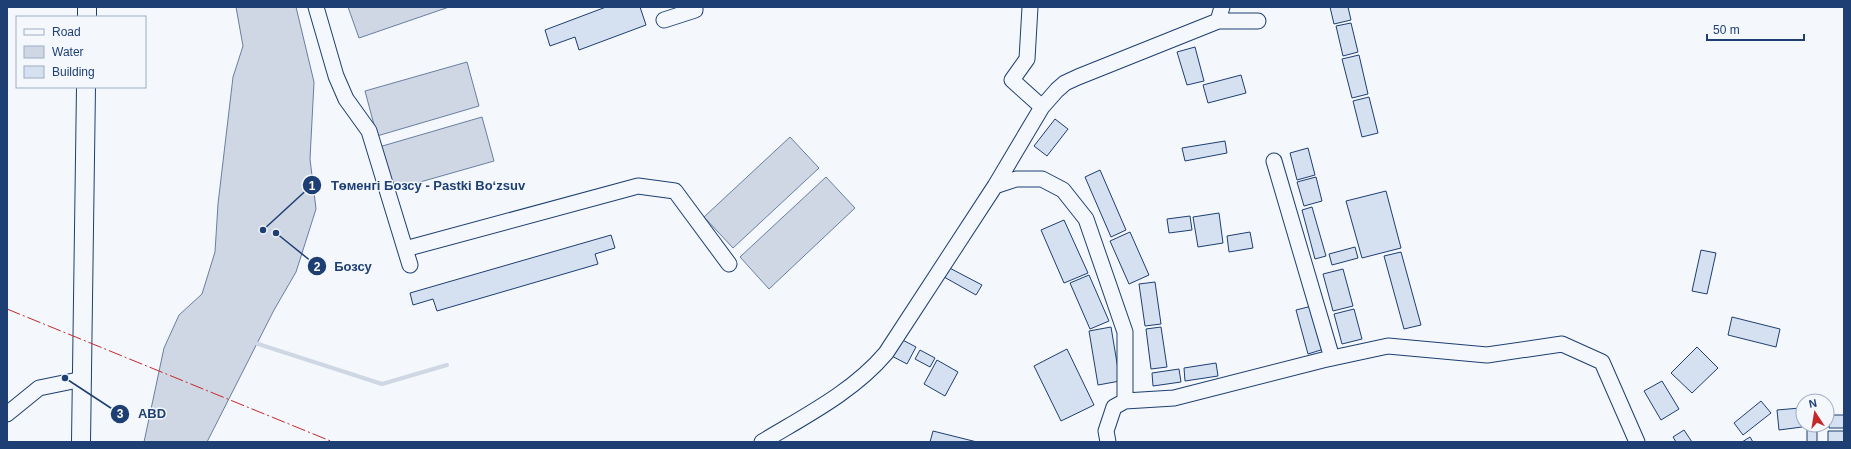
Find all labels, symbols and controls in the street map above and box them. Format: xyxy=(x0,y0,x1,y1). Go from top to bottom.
legend xyxy=(16,16,146,88)
scale bar xyxy=(1707,16,1804,42)
text: 50 m xyxy=(1713,23,1740,37)
text: Road xyxy=(52,25,81,39)
text: Water xyxy=(52,45,84,59)
text: Building xyxy=(52,65,95,79)
callout: Төменгі Бозсу - Pastki Boʻzsuv xyxy=(302,173,533,198)
text: Төменгі Бозсу - Pastki Boʻzsuv xyxy=(331,178,526,193)
text: 1 xyxy=(309,179,316,193)
callout: Бозсу xyxy=(307,254,380,279)
text: Бозсу xyxy=(334,259,373,274)
text: 2 xyxy=(314,260,321,274)
north arrow xyxy=(1795,393,1835,433)
text: N xyxy=(1808,397,1818,410)
callout: ABD xyxy=(110,401,175,426)
text: ABD xyxy=(138,406,166,421)
text: 3 xyxy=(117,407,124,421)

